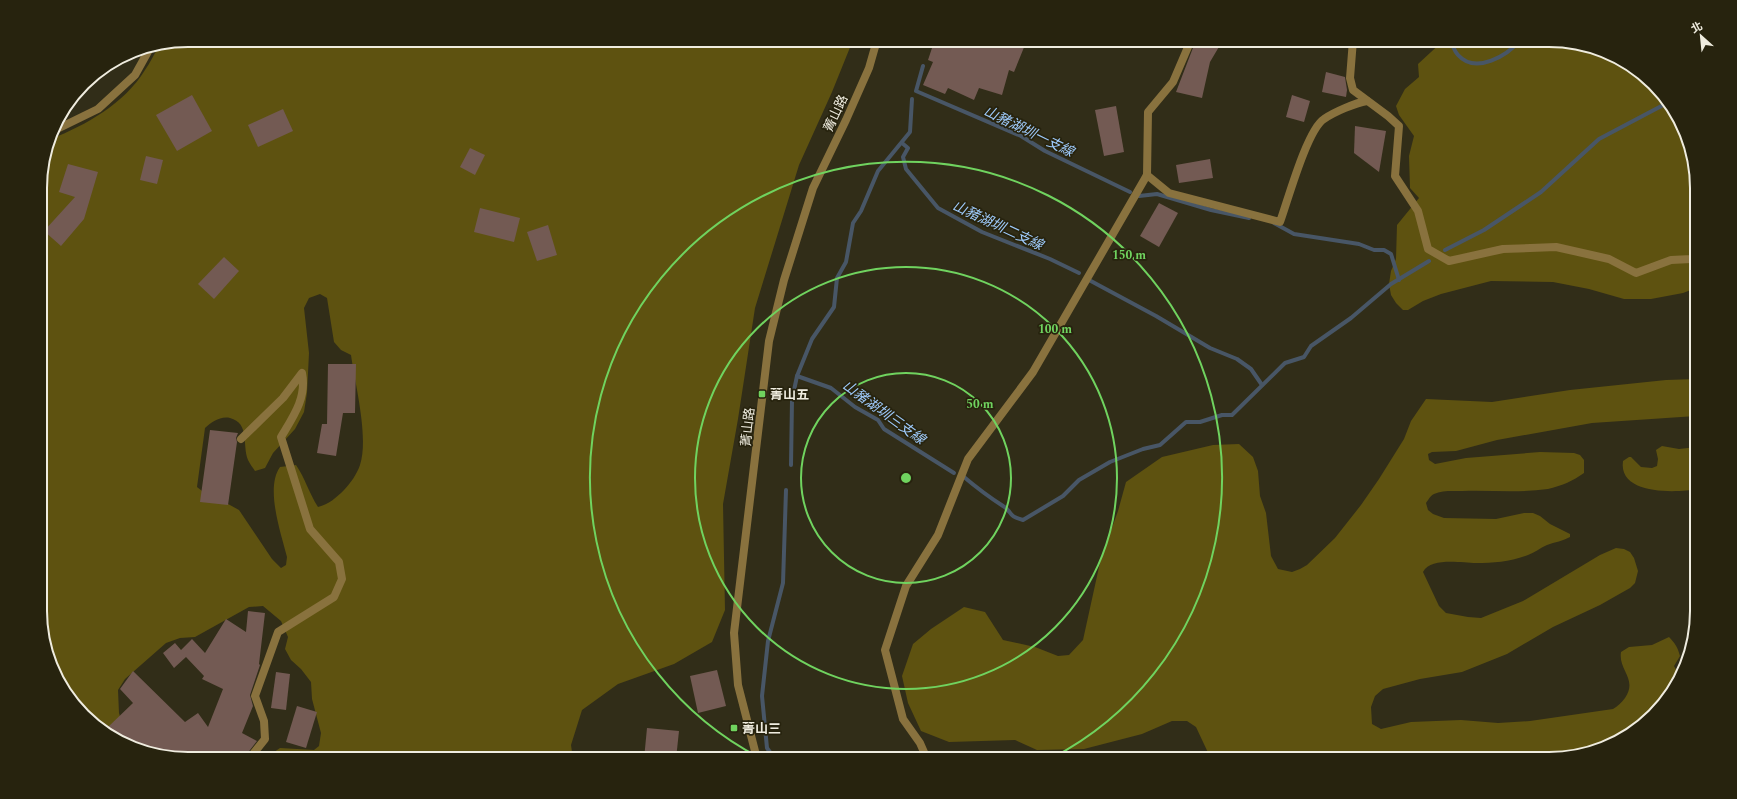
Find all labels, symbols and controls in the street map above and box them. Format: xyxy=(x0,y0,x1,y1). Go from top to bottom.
north arrow xyxy=(1681,16,1721,56)
text: 北 xyxy=(1688,17,1705,38)
street label: 菁山路 xyxy=(819,92,853,135)
water label: 山豬湖圳一支線 xyxy=(980,101,1079,163)
water label: 山豬湖圳二支線 xyxy=(949,195,1048,257)
text: 150 m xyxy=(1112,246,1146,265)
text: 100 m xyxy=(1038,320,1072,339)
water label: 山豬湖圳三支線 xyxy=(838,375,931,451)
place label: 菁山五 xyxy=(770,385,809,405)
marker: 菁山五 xyxy=(757,389,767,399)
text: 50 m xyxy=(966,395,994,414)
street label: 菁山路 xyxy=(736,407,760,448)
centre of rings xyxy=(899,471,913,485)
place label: 菁山三 xyxy=(742,719,781,739)
marker: 菁山三 xyxy=(729,723,739,733)

